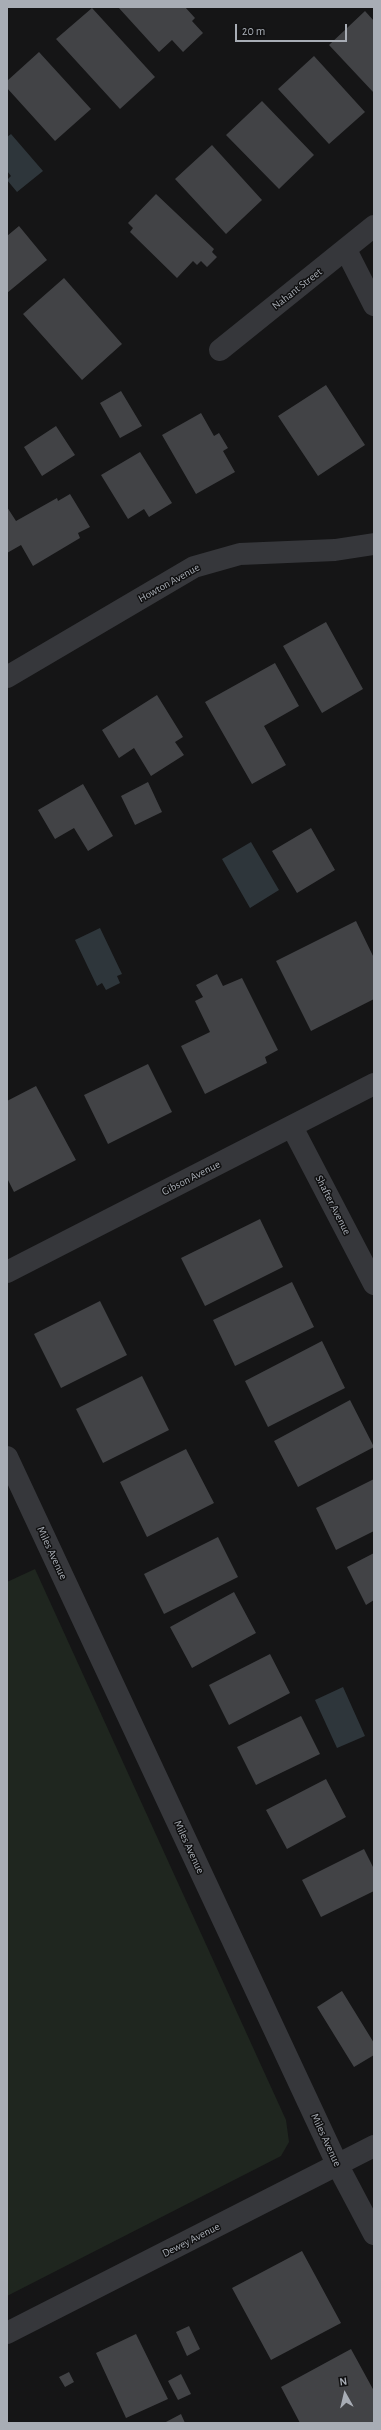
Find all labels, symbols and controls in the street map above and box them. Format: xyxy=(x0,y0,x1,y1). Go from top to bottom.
scale bar xyxy=(237,16,349,42)
text: 20 m xyxy=(242,25,265,37)
street label: Nahant Street xyxy=(269,265,325,313)
street label: Howton Avenue xyxy=(136,561,202,605)
street label: Gibson Avenue xyxy=(160,1158,222,1198)
street label: Shafter Avenue xyxy=(312,1173,354,1237)
street label: Miles Avenue xyxy=(34,1524,70,1582)
street label: Miles Avenue xyxy=(171,1818,207,1876)
street label: Miles Avenue xyxy=(308,2111,344,2169)
street label: Dewey Avenue xyxy=(160,2220,222,2260)
north arrow xyxy=(325,2374,365,2414)
text: N xyxy=(339,2376,348,2388)

